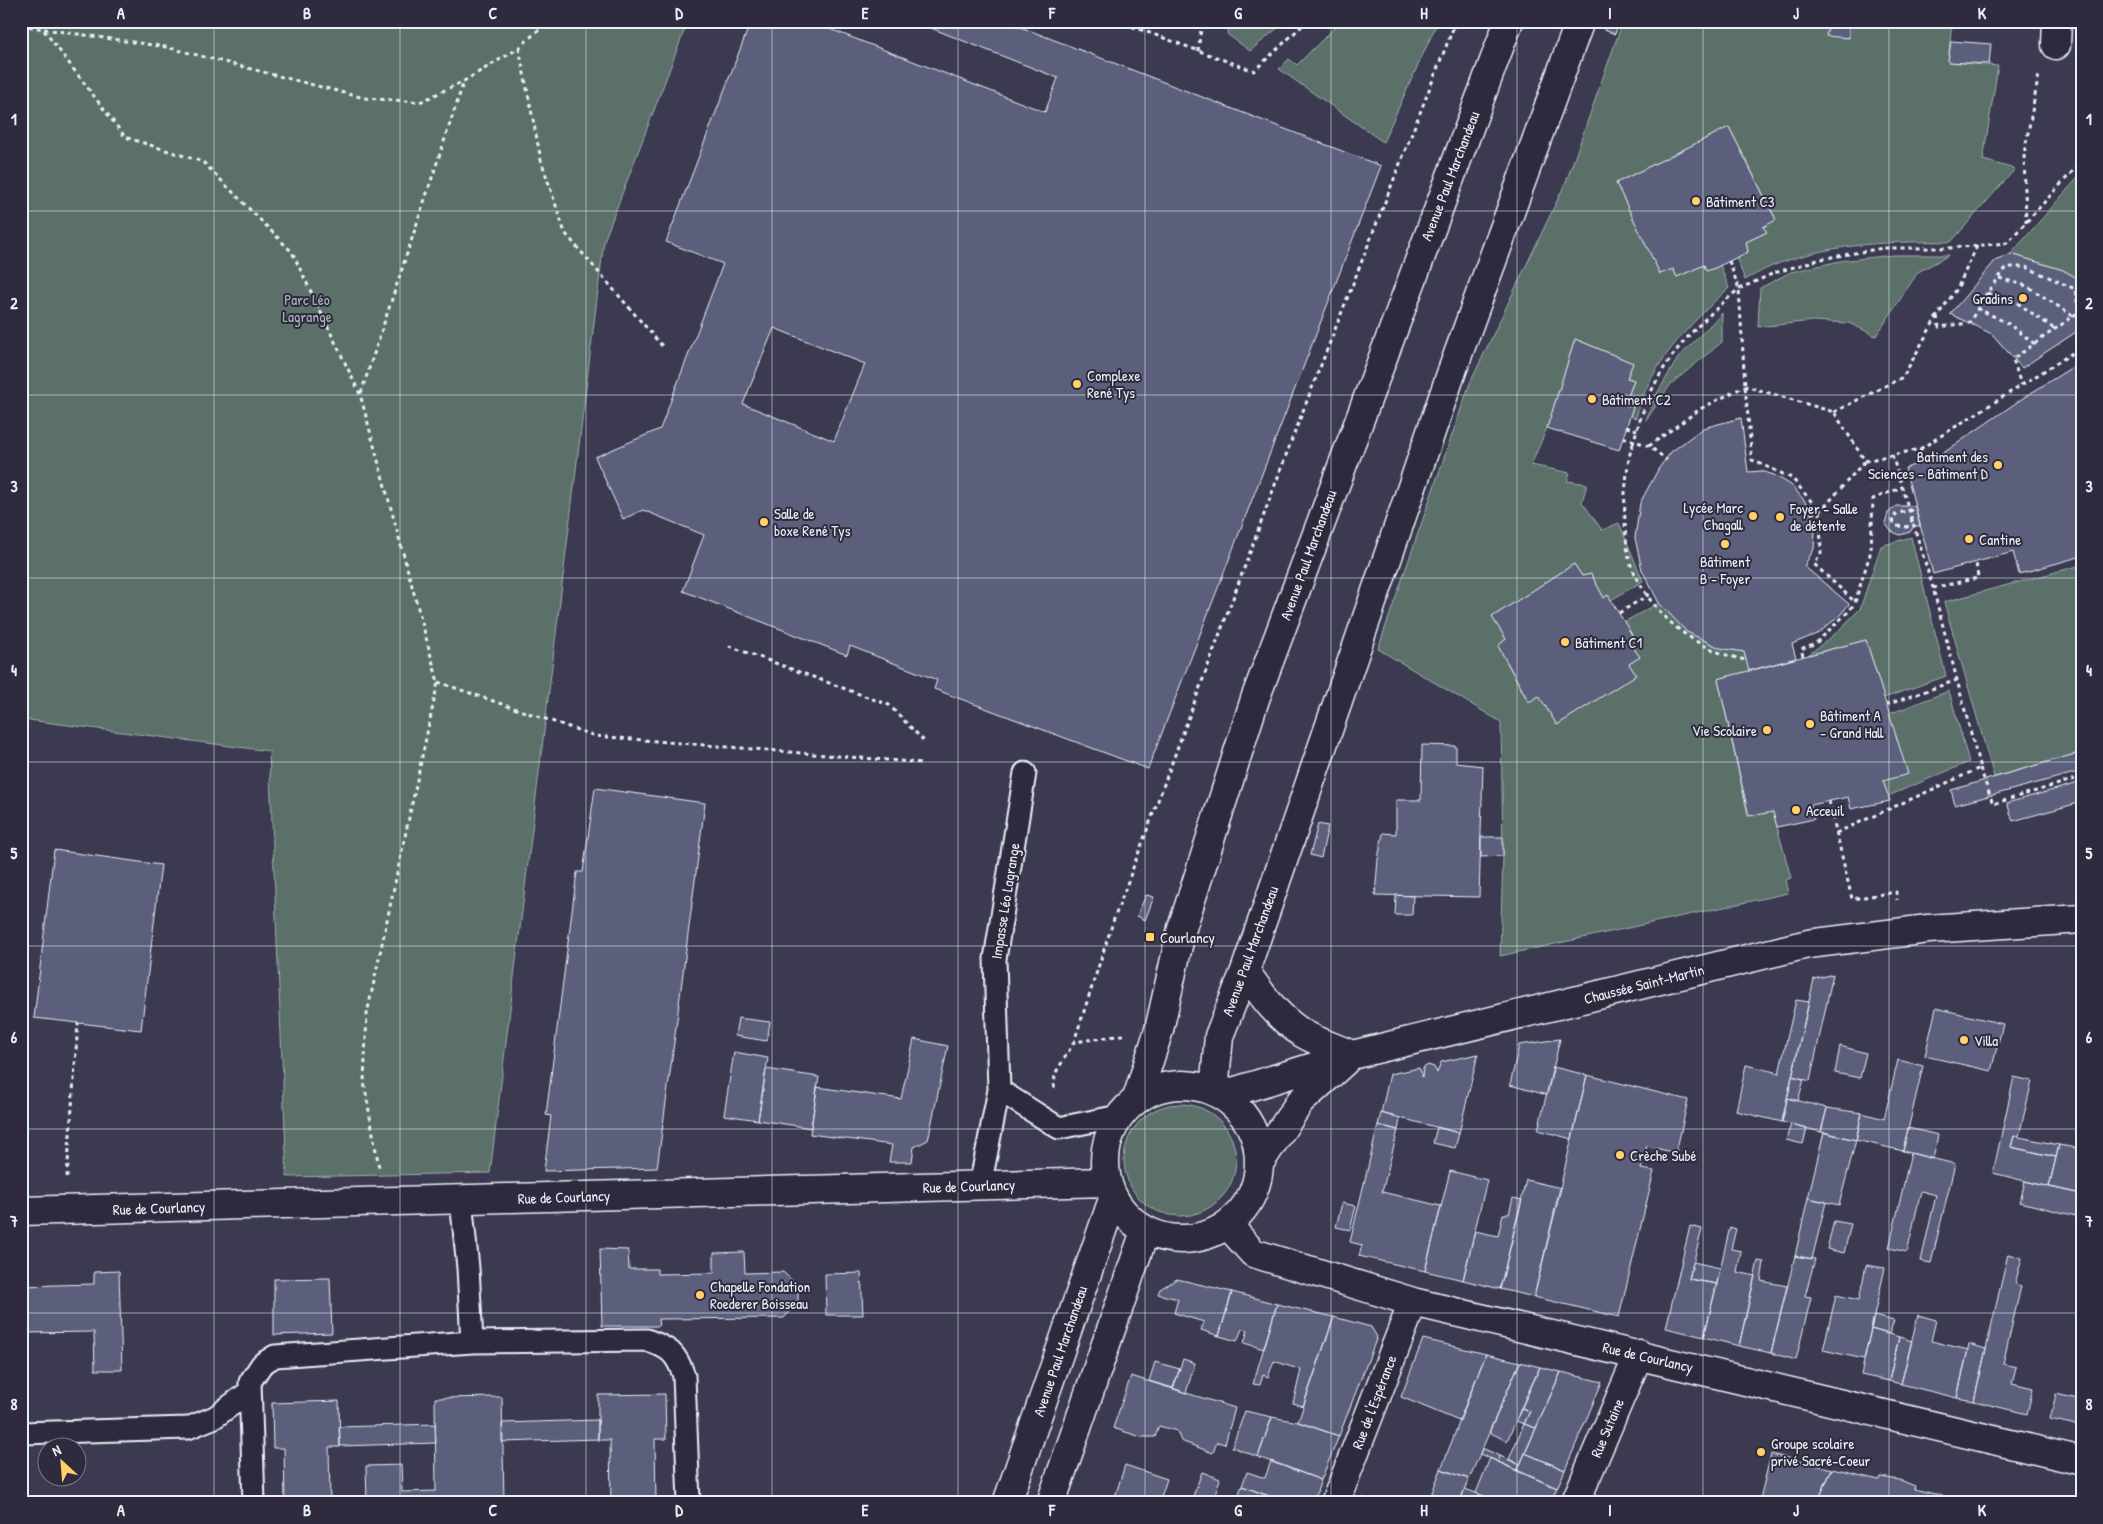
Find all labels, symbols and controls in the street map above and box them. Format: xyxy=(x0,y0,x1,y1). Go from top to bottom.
text: A xyxy=(117,2,125,24)
text: B xyxy=(303,2,311,24)
text: C xyxy=(489,2,498,24)
text: D xyxy=(675,2,683,24)
text: E xyxy=(861,2,869,24)
text: F xyxy=(1048,2,1056,24)
text: G xyxy=(1234,2,1242,24)
text: H xyxy=(1420,2,1428,24)
text: I xyxy=(1608,2,1612,24)
text: J xyxy=(1793,2,1799,24)
text: K xyxy=(1978,2,1987,24)
text: 1 xyxy=(11,108,17,130)
street label: Avenue Paul Marchandeau xyxy=(1416,108,1484,244)
text: 1 xyxy=(2086,108,2092,130)
place label: Bâtiment C3 xyxy=(1706,191,1775,212)
marker: Bâtiment C3 xyxy=(1690,195,1702,207)
place label: Gradins xyxy=(1972,288,2013,309)
park label: Parc Léo Lagrange xyxy=(282,289,332,327)
text: 2 xyxy=(10,292,18,314)
marker: Gradins xyxy=(2017,292,2029,304)
text: 2 xyxy=(2085,292,2093,314)
place label: Complexe René Tys xyxy=(1087,365,1141,403)
marker: Complexe René Tys xyxy=(1071,378,1083,390)
place label: Bâtiment C2 xyxy=(1602,389,1671,410)
marker: Bâtiment C2 xyxy=(1586,393,1598,405)
place label: Batiment des Sciences - Bâtiment D xyxy=(1868,446,1989,484)
marker: Batiment des Sciences - Bâtiment D xyxy=(1992,459,2004,471)
text: 3 xyxy=(10,475,18,497)
text: 3 xyxy=(2085,475,2093,497)
street label: Avenue Paul Marchandeau xyxy=(1275,487,1341,623)
place label: Lycée Marc Chagall xyxy=(1683,497,1744,535)
place label: Foyer - Salle de détente xyxy=(1789,498,1858,536)
place label: Salle de boxe René Tys xyxy=(774,503,851,541)
marker: Lycée Marc Chagall xyxy=(1747,510,1759,522)
marker: Foyer - Salle de détente xyxy=(1774,511,1786,523)
marker: Salle de boxe René Tys xyxy=(758,516,770,528)
place label: Cantine xyxy=(1979,529,2021,550)
marker: Cantine xyxy=(1963,533,1975,545)
marker: Bâtiment B - Foyer xyxy=(1719,538,1731,550)
place label: Bâtiment B - Foyer xyxy=(1700,551,1751,589)
place label: Bâtiment C1 xyxy=(1575,632,1642,653)
marker: Bâtiment C1 xyxy=(1559,636,1571,648)
text: 4 xyxy=(11,659,17,681)
text: 4 xyxy=(2086,659,2092,681)
place label: Bâtiment A - Grand Hall xyxy=(1820,705,1884,743)
marker: Bâtiment A - Grand Hall xyxy=(1804,718,1816,730)
place label: Vie Scolaire xyxy=(1692,720,1757,741)
marker: Vie Scolaire xyxy=(1761,724,1773,736)
place label: Acceuil xyxy=(1806,800,1844,821)
marker: Acceuil xyxy=(1790,804,1802,816)
street label: Impasse Léo Lagrange xyxy=(985,841,1025,961)
text: 5 xyxy=(11,842,18,864)
text: 5 xyxy=(2086,842,2093,864)
street label: Avenue Paul Marchandeau xyxy=(1217,883,1283,1019)
place label: Courlancy xyxy=(1160,927,1215,948)
marker: Courlancy xyxy=(1144,931,1156,943)
street label: Chaussée Saint-Martin xyxy=(1582,959,1707,1009)
text: 6 xyxy=(11,1026,18,1048)
text: 6 xyxy=(2086,1026,2093,1048)
place label: Villa xyxy=(1974,1030,1998,1051)
marker: Villa xyxy=(1958,1034,1970,1046)
place label: Crèche Subé xyxy=(1630,1145,1697,1166)
marker: Crèche Subé xyxy=(1614,1149,1626,1161)
street label: Rue de Courlancy xyxy=(922,1174,1016,1198)
street label: Rue de Courlancy xyxy=(517,1185,611,1209)
street label: Rue de Courlancy xyxy=(112,1196,206,1220)
text: 7 xyxy=(9,1210,18,1232)
text: 7 xyxy=(2084,1210,2093,1232)
place label: Chapelle Fondation Roederer Boisseau xyxy=(710,1276,810,1314)
street label: Avenue Paul Marchandeau xyxy=(1028,1283,1092,1419)
marker: Chapelle Fondation Roederer Boisseau xyxy=(694,1289,706,1301)
street label: Rue de Courlancy xyxy=(1601,1336,1695,1378)
street label: Rue de l'Espérance xyxy=(1346,1352,1402,1452)
text: 8 xyxy=(11,1393,18,1415)
text: 8 xyxy=(2086,1393,2093,1415)
street label: Rue Sutaine xyxy=(1585,1395,1629,1461)
place label: Groupe scolaire privé Sacré-Coeur xyxy=(1771,1433,1871,1471)
north arrow xyxy=(38,1436,88,1486)
text: N xyxy=(49,1439,64,1460)
marker: Groupe scolaire privé Sacré-Coeur xyxy=(1755,1446,1767,1458)
text: A xyxy=(117,1499,125,1521)
text: B xyxy=(303,1499,311,1521)
text: C xyxy=(489,1499,498,1521)
text: D xyxy=(675,1499,683,1521)
text: E xyxy=(861,1499,869,1521)
text: F xyxy=(1048,1499,1056,1521)
text: G xyxy=(1234,1499,1242,1521)
text: H xyxy=(1420,1499,1428,1521)
text: I xyxy=(1608,1499,1612,1521)
text: J xyxy=(1793,1499,1799,1521)
text: K xyxy=(1978,1499,1987,1521)

